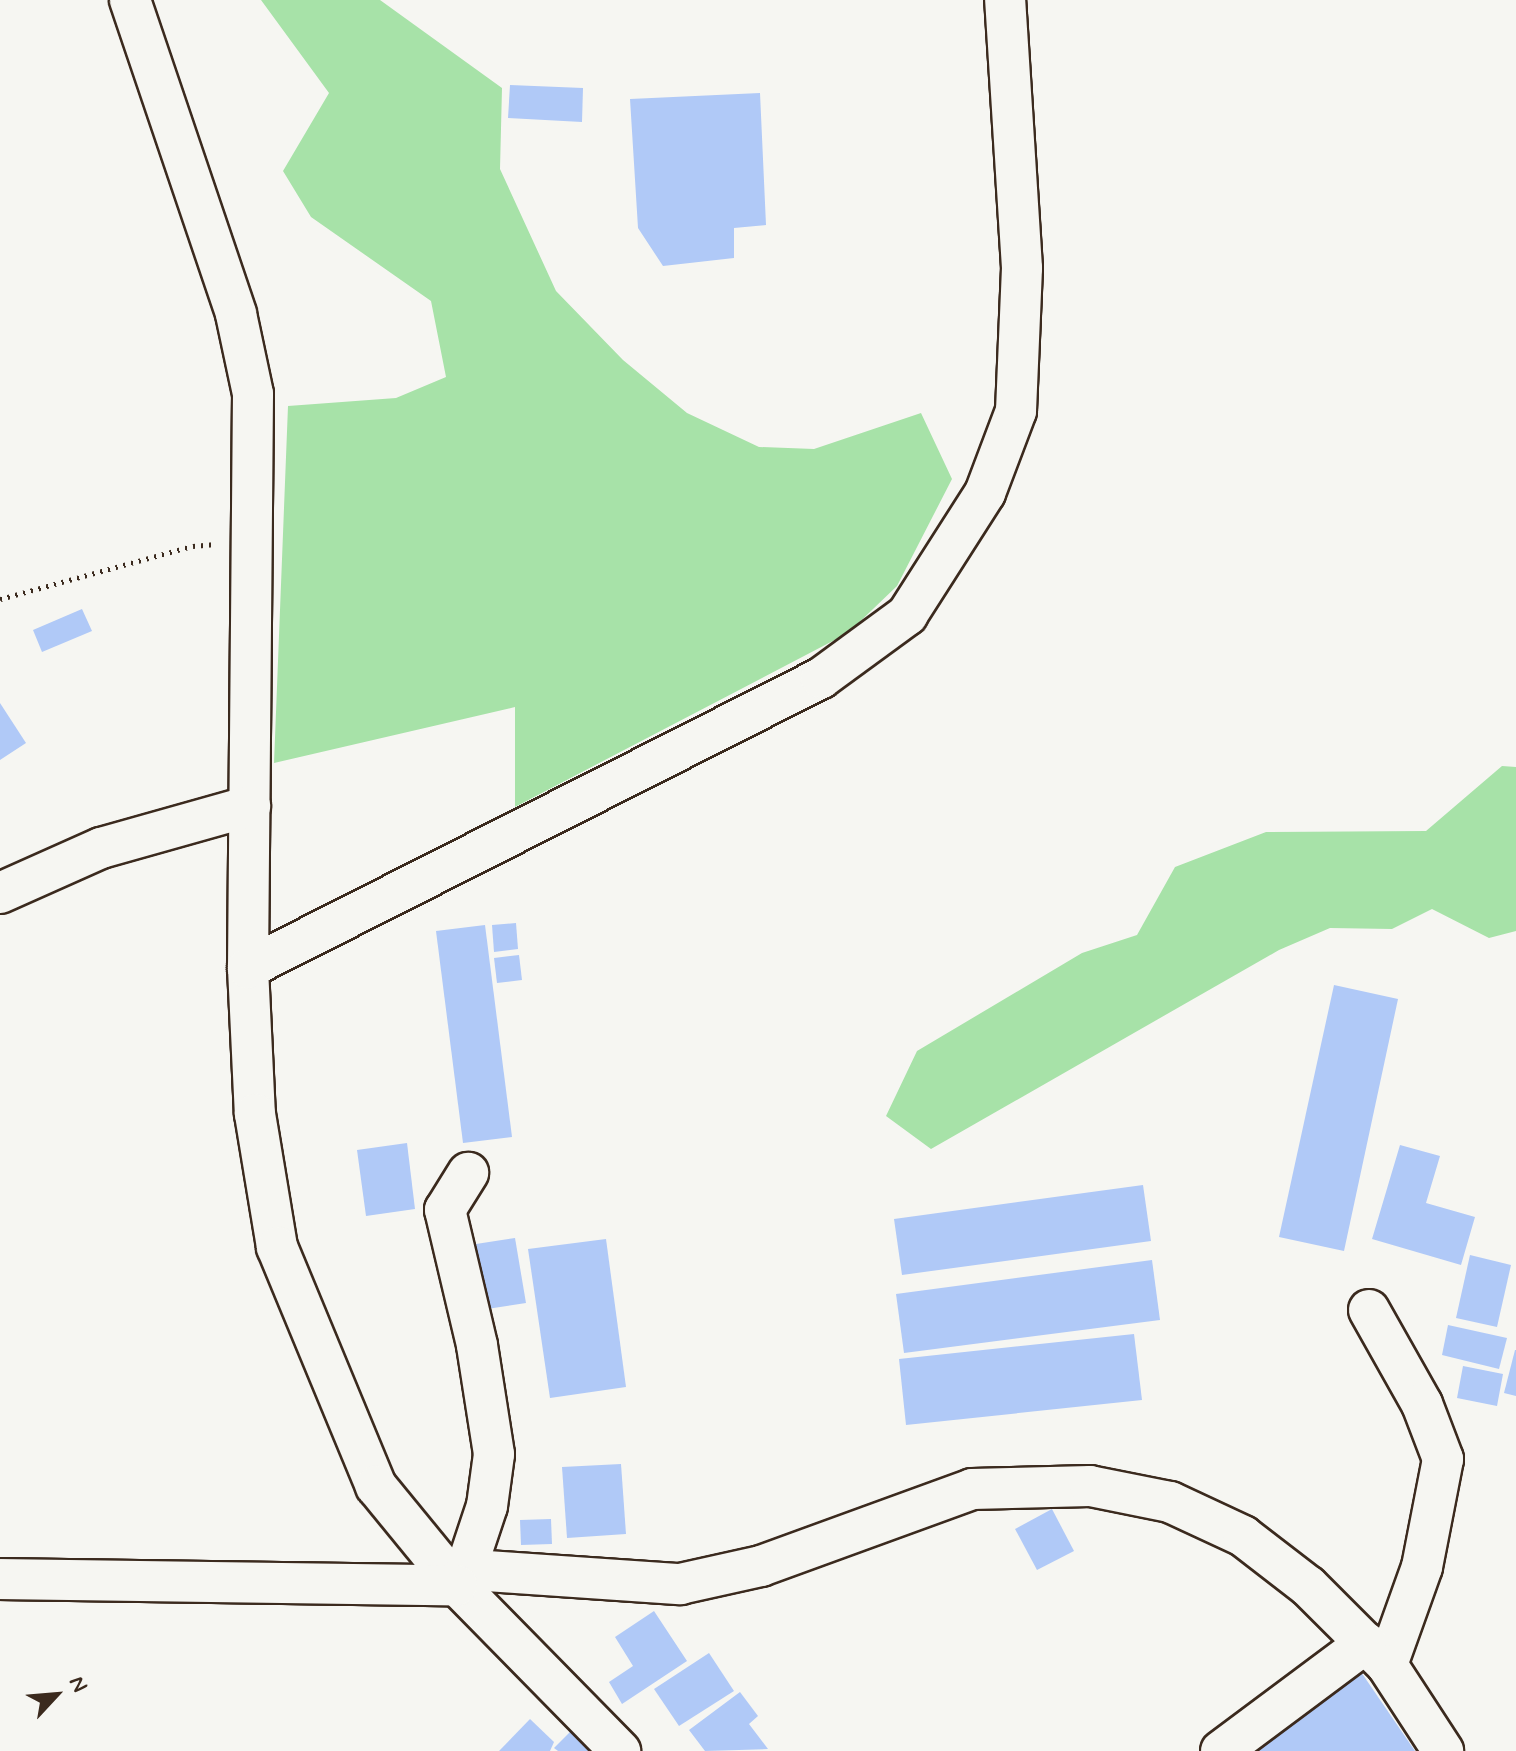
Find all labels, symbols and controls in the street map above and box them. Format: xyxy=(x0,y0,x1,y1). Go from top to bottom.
north arrow xyxy=(16,1655,96,1735)
text: N xyxy=(62,1672,93,1697)

